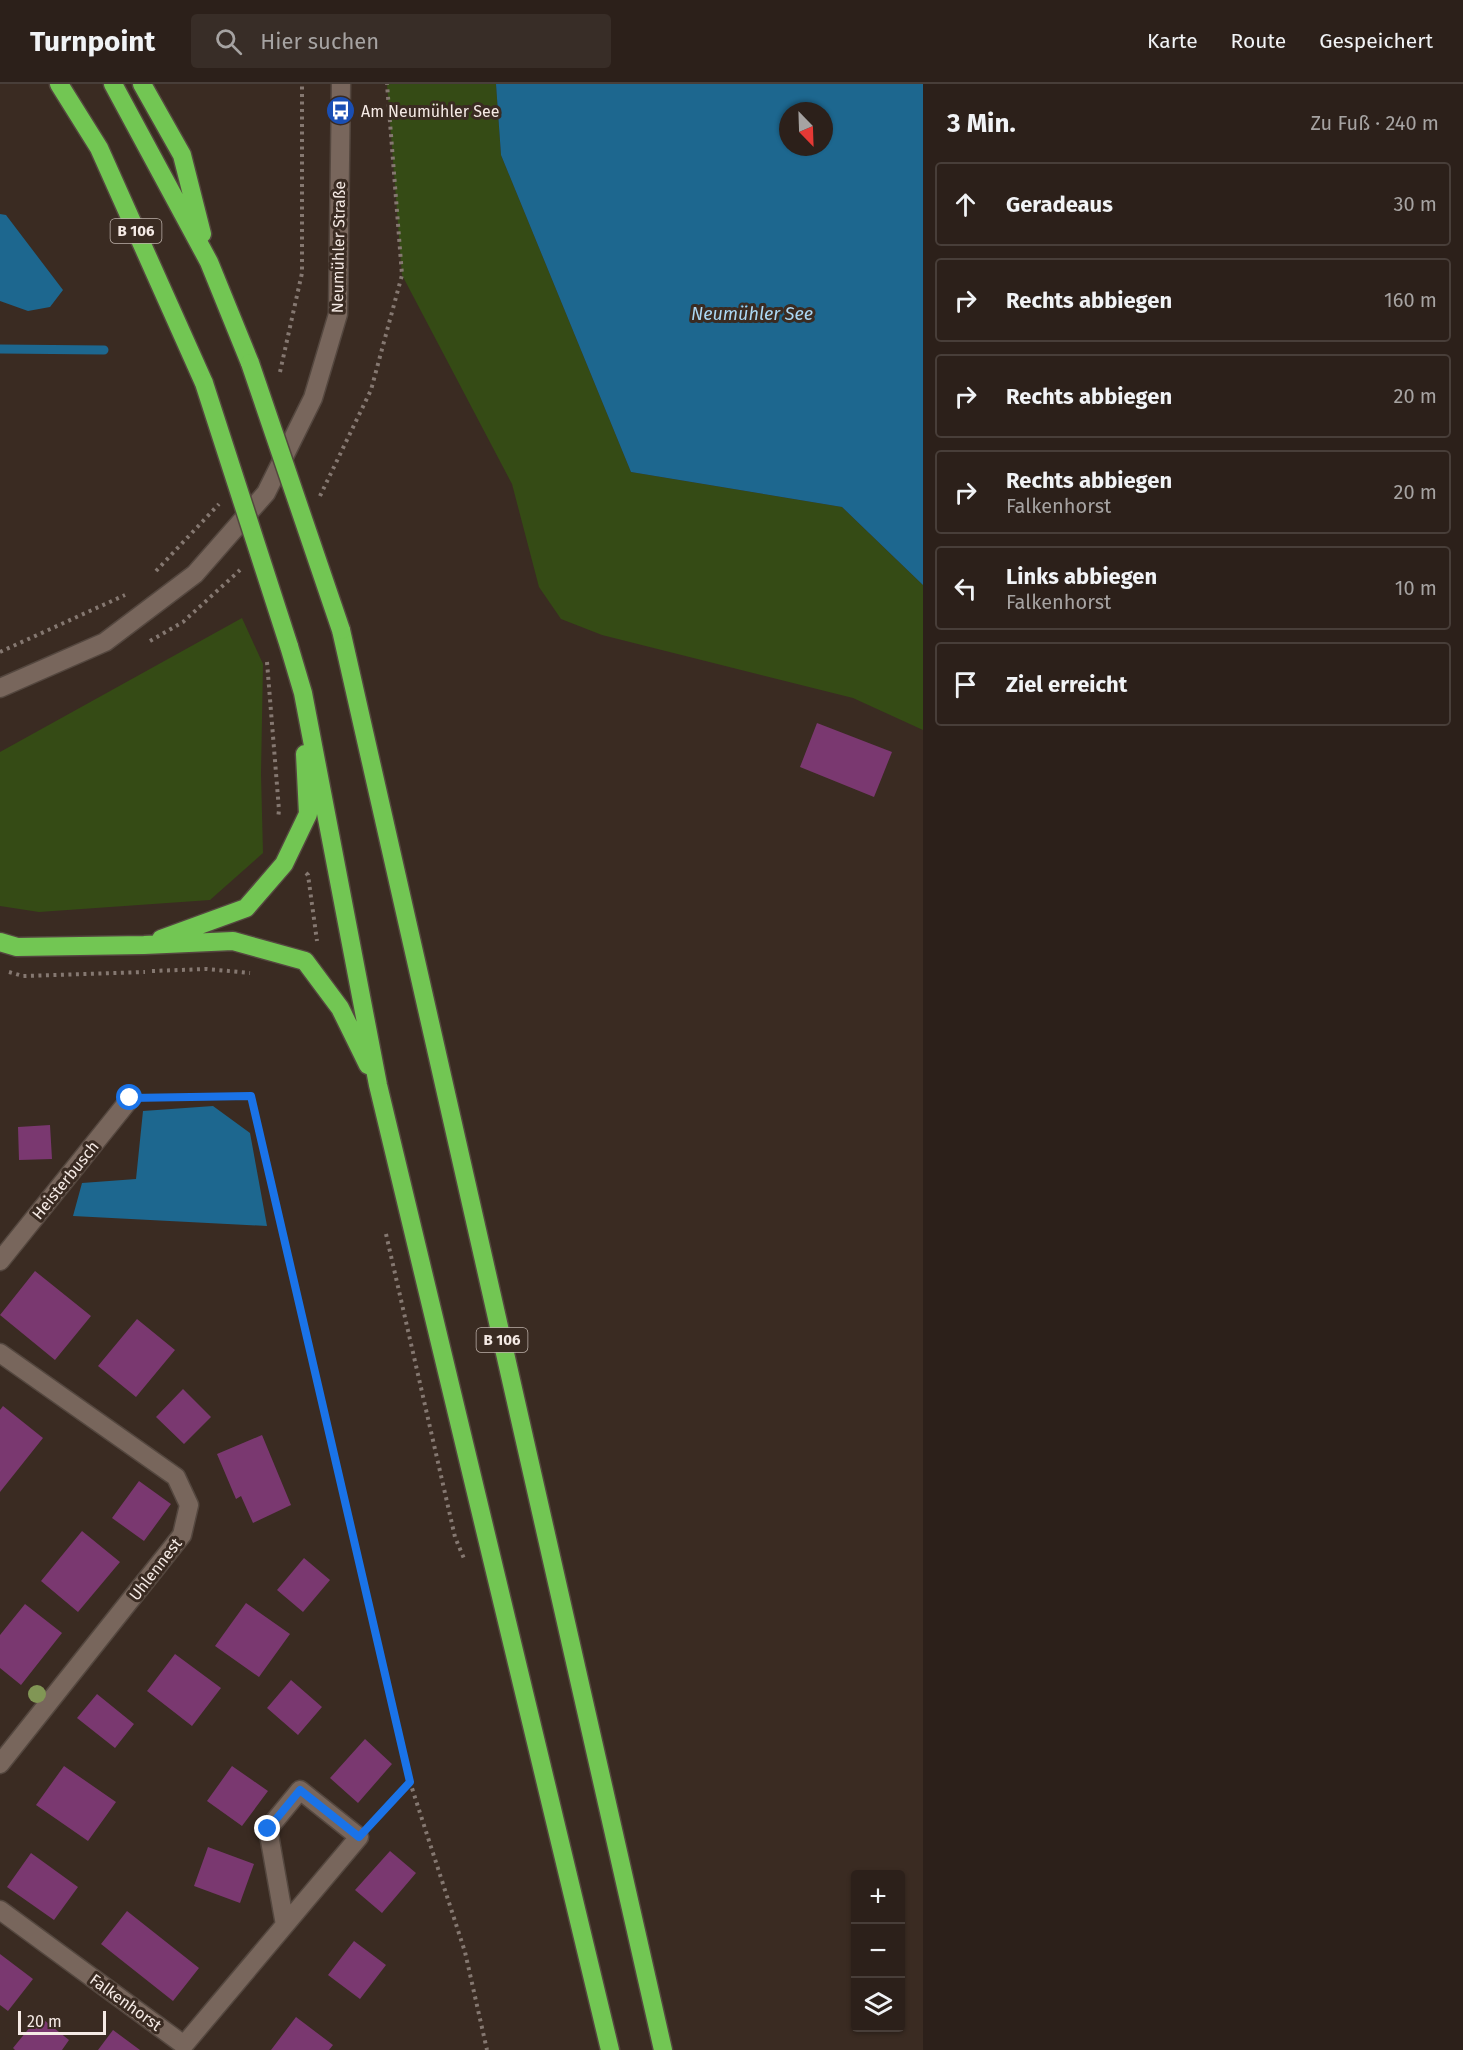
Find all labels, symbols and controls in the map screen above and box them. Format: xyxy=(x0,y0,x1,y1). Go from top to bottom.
search box xyxy=(191,14,611,68)
text: Turnpoint xyxy=(30,25,155,58)
icon: search xyxy=(212,25,245,58)
text: Hier suchen xyxy=(260,28,379,55)
text: Karte xyxy=(1147,28,1198,54)
text: Route xyxy=(1231,28,1286,54)
text: Gespeichert xyxy=(1319,28,1433,54)
bus stop icon: Am Neumühler See xyxy=(324,95,356,127)
place label: Am Neumühler See xyxy=(361,102,499,121)
north arrow xyxy=(779,102,833,156)
text: 3 Min. xyxy=(947,108,1016,139)
text: Zu Fuß · 240 m xyxy=(1310,111,1439,135)
street label: Neumühler Straße xyxy=(328,181,349,313)
icon: ahead xyxy=(949,188,982,221)
text: Geradeaus xyxy=(1006,191,1113,218)
text: 30 m xyxy=(1393,192,1437,216)
road number: B 106 xyxy=(110,219,162,243)
icon: right xyxy=(949,284,982,317)
text: Rechts abbiegen xyxy=(1006,287,1172,314)
text: 160 m xyxy=(1384,288,1437,312)
water label: Neumühler See xyxy=(691,303,813,325)
icon: right xyxy=(949,380,982,413)
text: Rechts abbiegen xyxy=(1006,383,1172,410)
text: 20 m xyxy=(1394,384,1437,408)
text: Rechts abbiegen xyxy=(1006,467,1172,494)
icon: right xyxy=(949,476,982,509)
text: 20 m xyxy=(1394,480,1437,504)
text: Falkenhorst xyxy=(1006,494,1111,518)
text: Links abbiegen xyxy=(1006,563,1157,590)
icon: left xyxy=(949,572,982,605)
text: 10 m xyxy=(1395,576,1437,600)
text: Falkenhorst xyxy=(1006,590,1111,614)
icon: arrive xyxy=(949,668,982,701)
text: Ziel erreicht xyxy=(1006,671,1127,698)
route start xyxy=(116,1084,142,1110)
street label: Heisterbusch xyxy=(28,1137,103,1223)
road number: B 106 xyxy=(476,1328,528,1352)
street label: Uhlennest xyxy=(125,1534,186,1604)
route end xyxy=(254,1815,280,1841)
map controls xyxy=(851,1870,905,2032)
button: + xyxy=(851,1870,905,1924)
button: − xyxy=(851,1924,905,1978)
street label: Falkenhorst xyxy=(86,1970,166,2035)
button: layers xyxy=(851,1978,905,2032)
scale bar xyxy=(18,2008,106,2036)
text: 20 m xyxy=(27,2012,62,2031)

